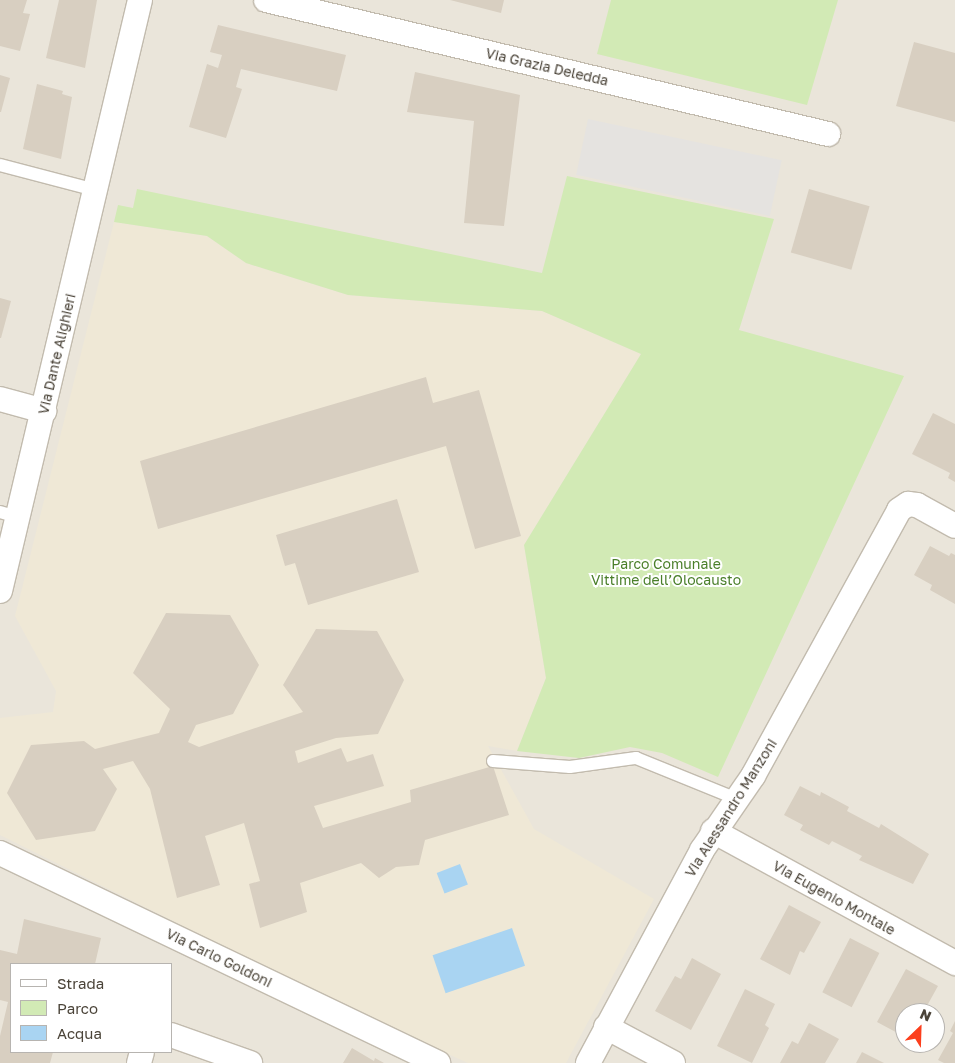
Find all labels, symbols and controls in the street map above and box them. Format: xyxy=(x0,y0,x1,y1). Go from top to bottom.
street label: Via Grazia Deledda xyxy=(484,45,610,89)
street label: Via Dante Alighieri xyxy=(35,292,79,416)
park label: Parco Comunale Vittime dell’Olocausto xyxy=(591,556,741,588)
street label: Via Alessandro Manzoni xyxy=(682,736,780,880)
street label: Via Eugenio Montale xyxy=(770,857,898,939)
street label: Via Carlo Goldoni xyxy=(163,925,275,991)
legend xyxy=(10,963,172,1053)
text: Strada xyxy=(57,974,104,992)
text: Parco xyxy=(57,999,98,1017)
north arrow xyxy=(895,1003,945,1053)
text: N xyxy=(918,1005,934,1025)
text: Acqua xyxy=(57,1024,102,1042)

